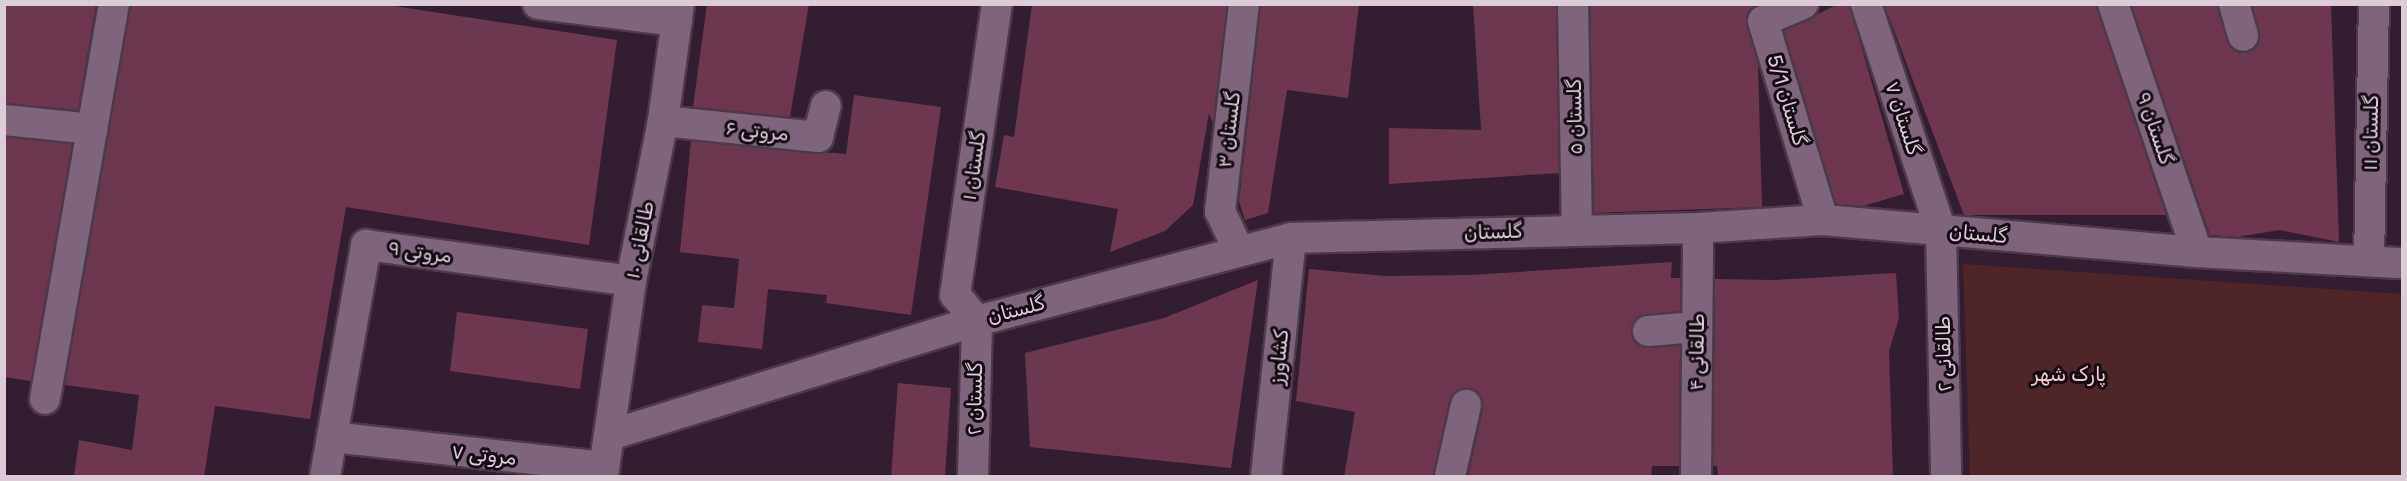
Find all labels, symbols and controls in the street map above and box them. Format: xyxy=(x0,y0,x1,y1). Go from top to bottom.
street label: گلستان 5/1 xyxy=(1762,52,1812,148)
street label: گلستان ۷ xyxy=(1880,78,1926,158)
street label: گلستان ۵ xyxy=(1562,79,1588,155)
street label: گلستان ۹ xyxy=(2131,89,2179,167)
street label: گلستان ۳ xyxy=(1212,91,1246,169)
street label: گلستان ۱۱ xyxy=(2358,95,2384,171)
street label: مروتی ۶ xyxy=(724,116,790,146)
street label: گلستان ۱ xyxy=(957,130,991,202)
street label: طالقانی ۱۰ xyxy=(621,199,659,281)
street label: گلستان xyxy=(1463,219,1523,245)
street label: گلستان xyxy=(1948,220,2008,248)
street label: مروتی ۹ xyxy=(387,236,453,268)
street label: گلستان xyxy=(985,291,1047,329)
street label: طالقانی ۴ xyxy=(1684,313,1710,391)
street label: طالقانی ۲ xyxy=(1931,316,1957,392)
street label: کشاورز xyxy=(1264,328,1294,386)
street label: گلستان ۲ xyxy=(962,362,988,436)
park label: پارک شهر xyxy=(2032,362,2106,386)
street label: مروتی ۷ xyxy=(450,440,518,470)

